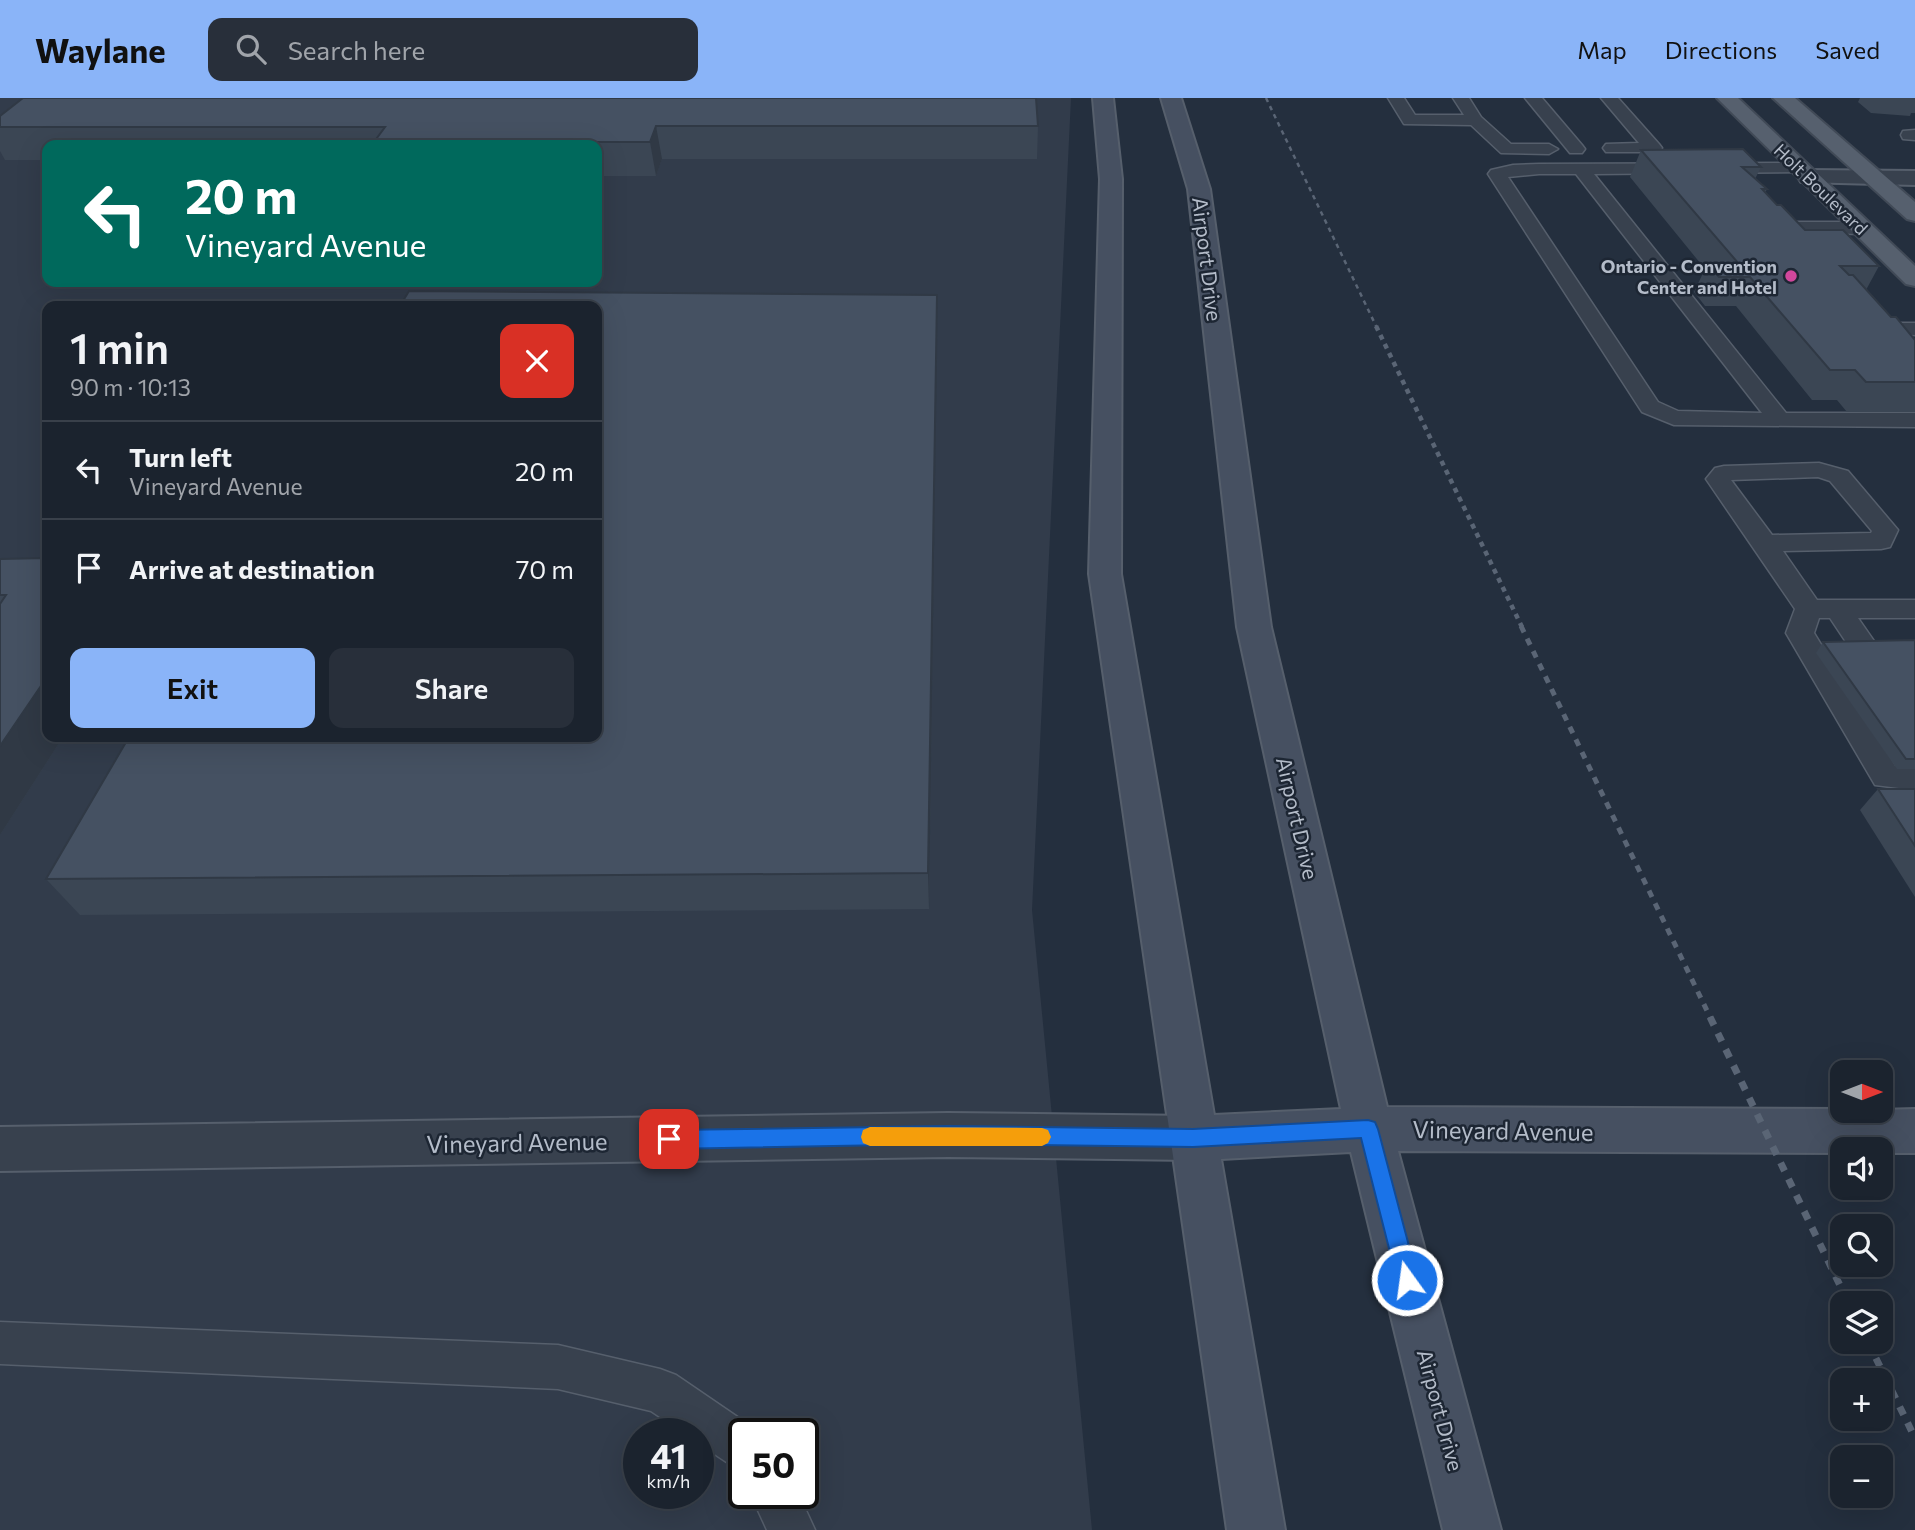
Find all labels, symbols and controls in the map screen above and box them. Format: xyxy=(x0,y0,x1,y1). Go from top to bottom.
search box xyxy=(208,18,698,81)
text: Waylane xyxy=(35,29,166,70)
icon: search xyxy=(232,30,270,68)
text: Search here xyxy=(288,34,425,65)
text: Map xyxy=(1577,35,1627,64)
text: Directions xyxy=(1665,35,1777,64)
text: Saved xyxy=(1815,35,1880,64)
street label: Holt Boulevard xyxy=(1770,139,1872,239)
text: 20 m xyxy=(185,164,297,224)
icon: left xyxy=(70,168,161,259)
street label: Airport Drive xyxy=(1188,195,1228,323)
text: Vineyard Avenue xyxy=(185,224,427,264)
place label: Ontario - Convention Center and Hotel xyxy=(1601,255,1777,298)
marker: Ontario - Convention Center and Hotel xyxy=(1783,268,1799,284)
text: 1 min xyxy=(70,321,169,373)
button: close xyxy=(500,324,574,398)
text: 90 m · 10:13 xyxy=(70,373,191,401)
text: Turn left xyxy=(129,441,232,472)
icon: left xyxy=(70,451,108,489)
text: 20 m xyxy=(515,455,574,486)
text: Vineyard Avenue xyxy=(129,472,303,500)
icon: arrive xyxy=(70,549,108,587)
text: Arrive at destination xyxy=(129,553,375,584)
text: 70 m xyxy=(516,553,574,584)
button: Exit xyxy=(70,648,315,728)
button: Share xyxy=(329,648,574,728)
street label: Airport Drive xyxy=(1272,754,1324,882)
north arrow xyxy=(1830,1060,1894,1124)
map controls xyxy=(1830,1060,1893,1508)
pin xyxy=(639,1109,699,1169)
street label: Vineyard Avenue xyxy=(1412,1114,1594,1146)
icon: arrive xyxy=(650,1120,688,1158)
street label: Vineyard Avenue xyxy=(426,1126,608,1158)
button: sound xyxy=(1830,1137,1893,1200)
button: search xyxy=(1830,1214,1893,1277)
position arrow xyxy=(1370,1243,1444,1317)
button: layers xyxy=(1830,1291,1893,1354)
street label: Airport Drive xyxy=(1413,1346,1469,1474)
button: + xyxy=(1830,1368,1893,1431)
speed limit sign: 50 xyxy=(728,1418,819,1509)
text: 41 xyxy=(650,1433,687,1476)
button: − xyxy=(1830,1445,1893,1508)
text: km/h xyxy=(647,1470,690,1492)

